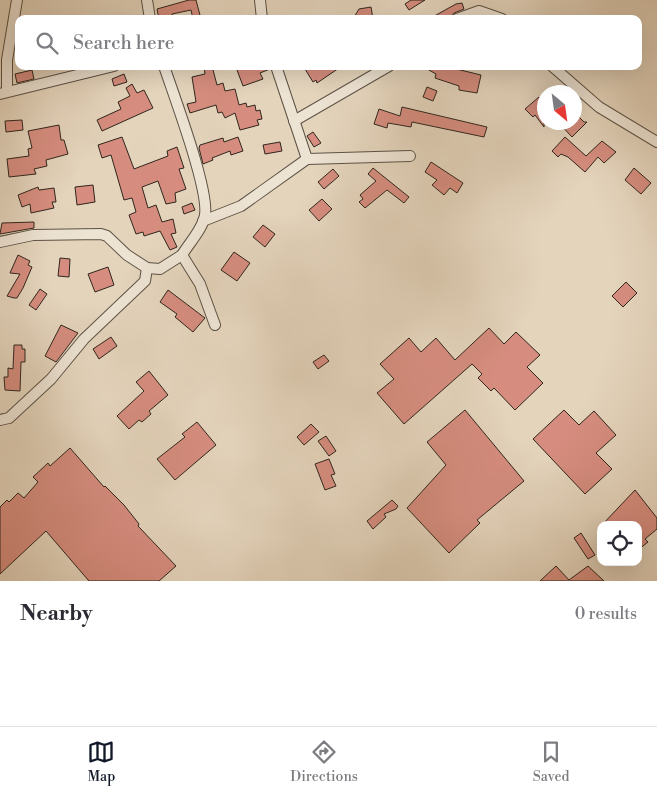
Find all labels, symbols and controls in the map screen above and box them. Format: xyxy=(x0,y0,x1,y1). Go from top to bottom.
search box xyxy=(15,15,642,70)
icon: search xyxy=(33,29,61,57)
text: Search here xyxy=(73,31,174,55)
north arrow xyxy=(537,85,582,130)
map controls xyxy=(597,521,642,566)
button: locate xyxy=(597,521,642,566)
text: Nearby xyxy=(20,601,93,627)
text: 0 results xyxy=(575,604,637,624)
tab: Map xyxy=(87,738,115,786)
tab: Directions xyxy=(290,738,358,786)
tab: Saved xyxy=(533,738,570,786)

